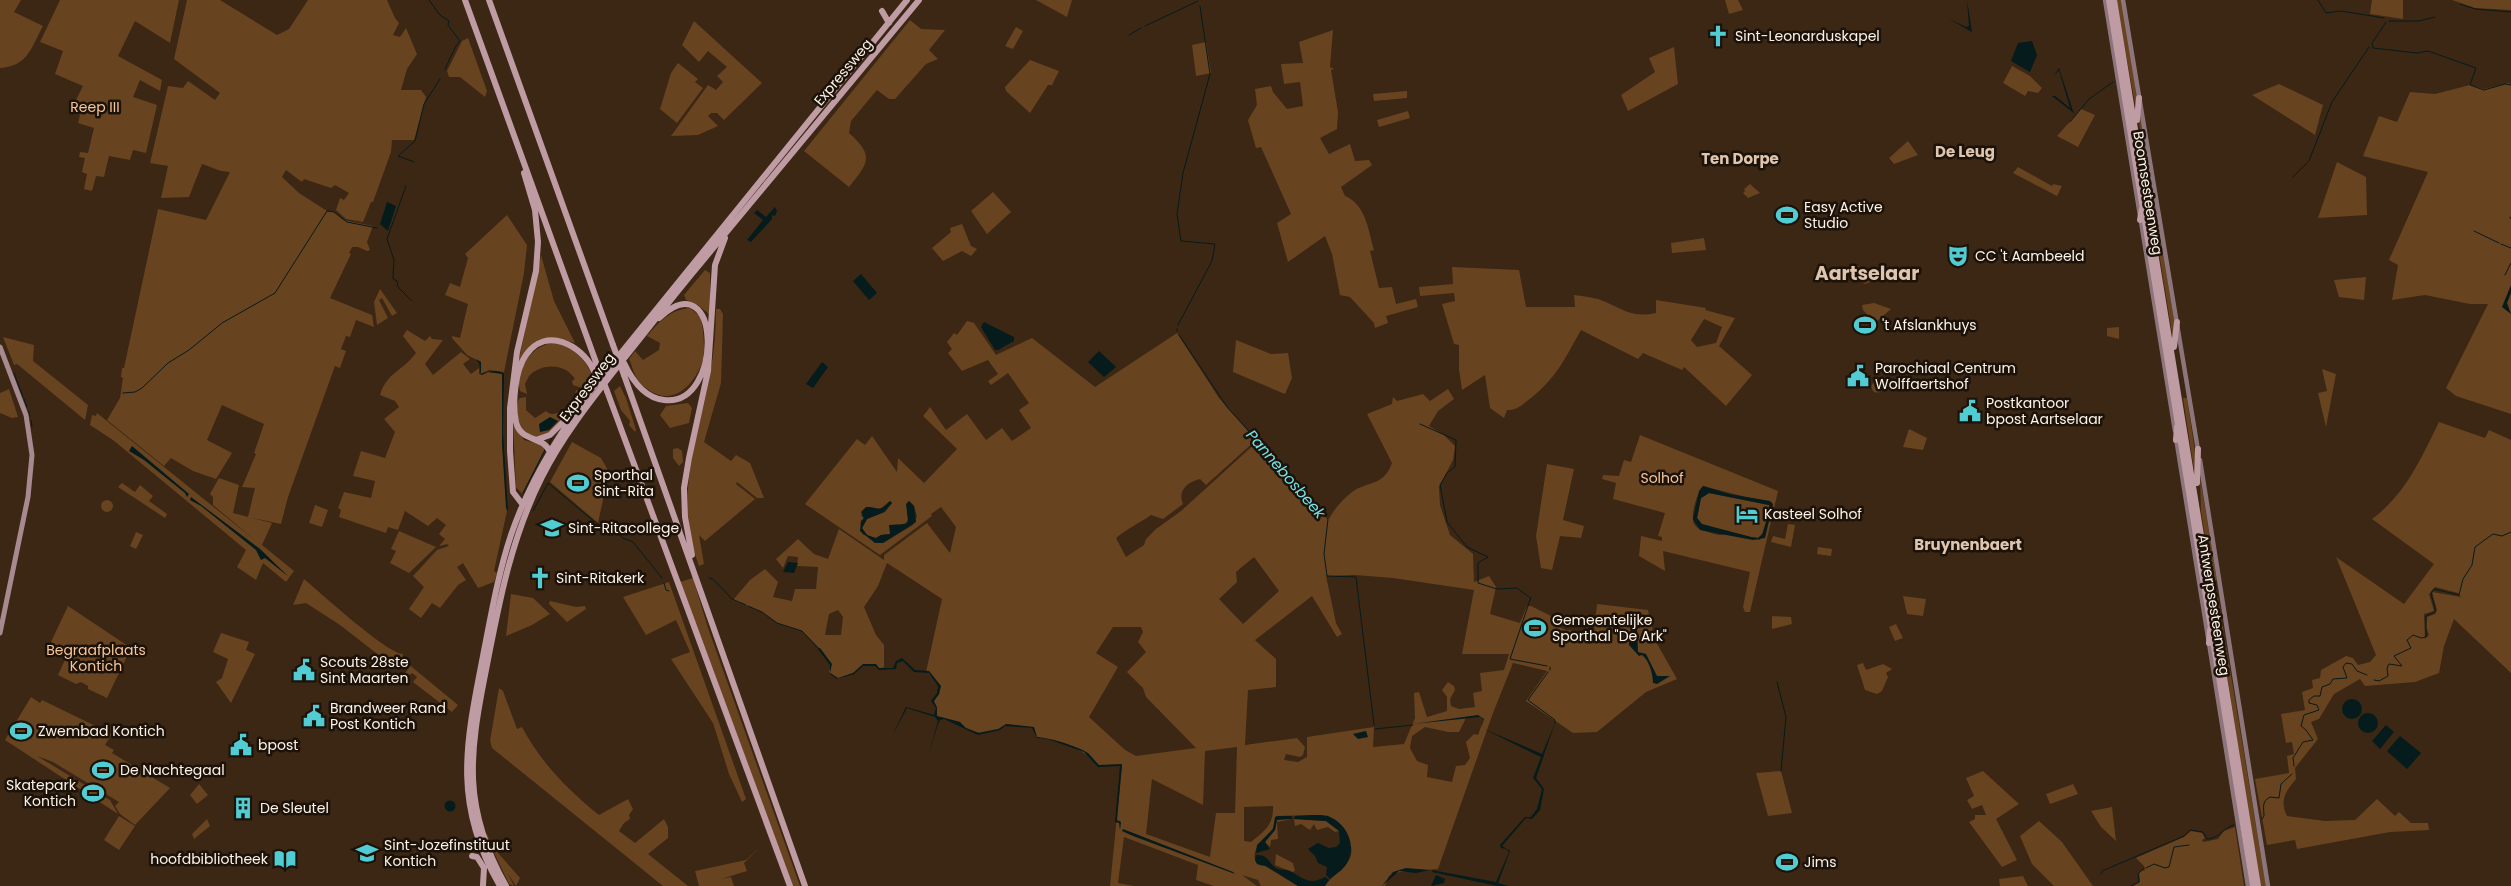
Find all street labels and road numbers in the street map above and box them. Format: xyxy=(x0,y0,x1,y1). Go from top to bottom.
street label: Expressweg xyxy=(809,34,877,110)
street label: Boomsesteenweg xyxy=(2128,130,2168,256)
street label: Expressweg xyxy=(554,348,620,426)
street label: Antwerpsesteenweg xyxy=(2193,533,2235,677)

